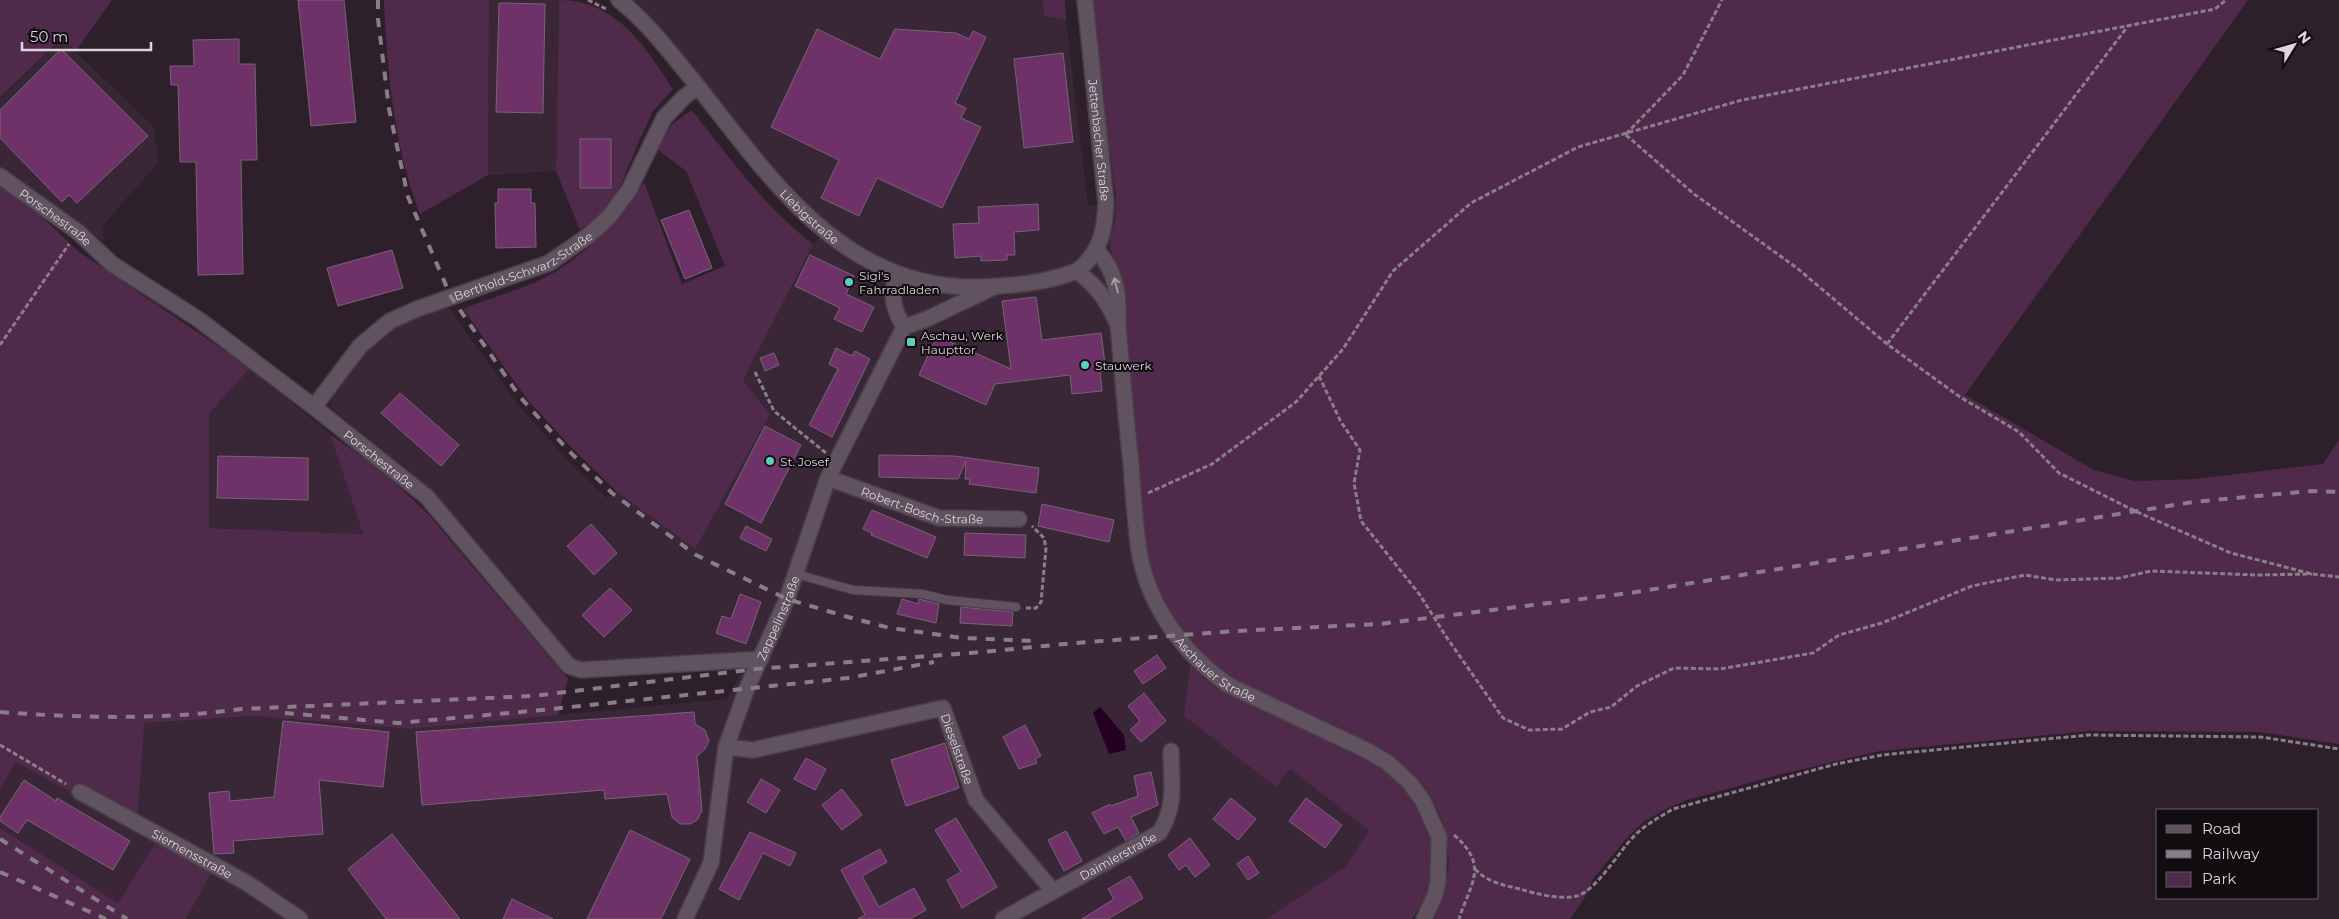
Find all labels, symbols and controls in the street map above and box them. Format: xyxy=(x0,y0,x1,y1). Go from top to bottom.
scale bar xyxy=(22,20,151,52)
north arrow xyxy=(2269,20,2319,70)
text: 50 m xyxy=(30,27,68,46)
text: N xyxy=(2294,27,2315,47)
street label: Jettenbacher Straße xyxy=(1086,78,1113,202)
street label: Porschestraße xyxy=(17,185,95,248)
street label: Liebigstraße xyxy=(777,186,842,247)
street label: Berthold-Schwarz-Straße xyxy=(452,228,595,303)
place label: Sigi's Fahrradladen xyxy=(859,268,940,297)
marker: Sigi's Fahrradladen xyxy=(843,276,855,288)
one-way arrow xyxy=(1111,277,1120,293)
place label: Aschau, Werk Haupttor xyxy=(921,328,1004,357)
marker: Aschau, Werk Haupttor xyxy=(905,336,917,348)
place label: Stauwerk xyxy=(1095,358,1152,373)
marker: Stauwerk xyxy=(1079,359,1091,371)
street label: Porschestraße xyxy=(341,426,418,492)
place label: St. Josef xyxy=(780,454,830,469)
marker: St. Josef xyxy=(764,455,776,467)
street label: Robert-Bosch-Straße xyxy=(859,483,983,526)
street label: Zeppelinstraße xyxy=(753,574,802,662)
street label: Aschauer Straße xyxy=(1173,633,1258,705)
street label: Dieselstraße xyxy=(938,711,977,786)
legend xyxy=(2156,809,2319,899)
text: Road xyxy=(2202,819,2241,838)
street label: Siemensstraße xyxy=(150,825,235,881)
street label: Daimlerstraße xyxy=(1077,828,1159,883)
text: Railway xyxy=(2202,844,2260,863)
text: Park xyxy=(2202,869,2236,888)

